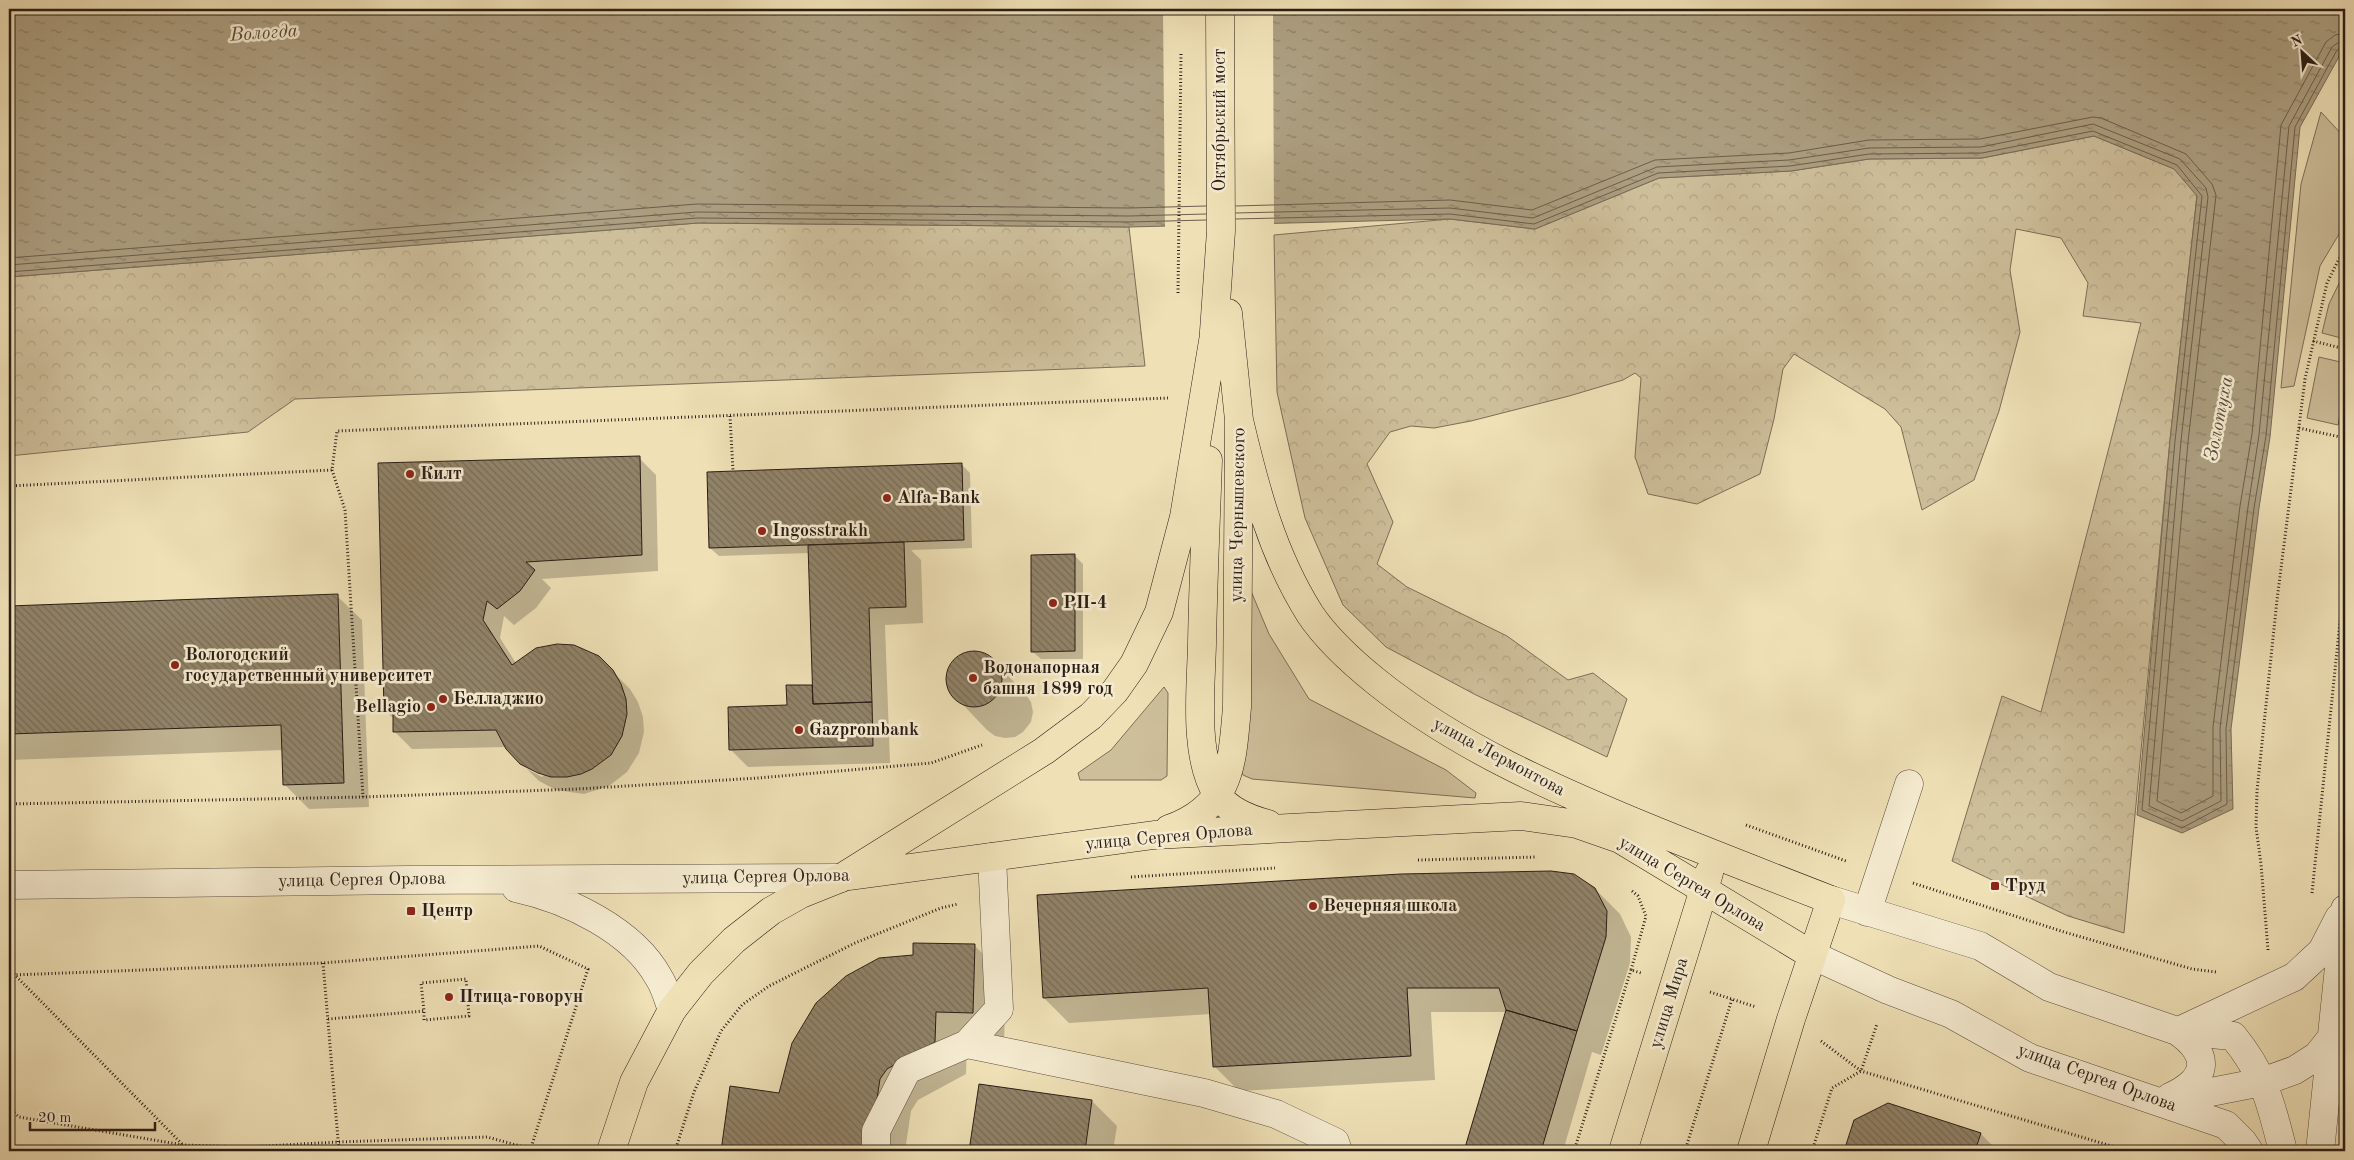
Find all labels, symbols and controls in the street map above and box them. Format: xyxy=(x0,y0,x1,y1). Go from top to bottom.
water label: Вологда xyxy=(228,22,299,46)
north arrow xyxy=(2276,28,2326,78)
text: N xyxy=(2289,32,2305,50)
street label: Октябрьский мост xyxy=(1211,48,1229,192)
water label: Золотуха xyxy=(2202,375,2237,463)
street label: улица Чернышевского xyxy=(1227,427,1249,603)
place label: Килт xyxy=(420,465,462,483)
marker: Килт xyxy=(404,468,416,480)
place label: Alfa-Bank xyxy=(897,489,980,507)
marker: Alfa-Bank xyxy=(881,492,893,504)
place label: Ingosstrakh xyxy=(772,522,868,540)
marker: Ingosstrakh xyxy=(756,525,768,537)
place label: РП-4 xyxy=(1063,594,1107,612)
marker: РП-4 xyxy=(1047,597,1059,609)
place label: Вологодский государственный университет xyxy=(185,646,432,685)
marker: Вологодский государственный университет xyxy=(169,659,181,671)
place label: Водонапорная башня 1899 год xyxy=(983,659,1113,698)
marker: Водонапорная башня 1899 год xyxy=(967,672,979,684)
place label: Белладжио xyxy=(453,690,544,708)
marker: Белладжио xyxy=(437,693,449,705)
place label: Bellagio xyxy=(355,698,421,716)
marker: Bellagio xyxy=(425,701,437,713)
street label: улица Лермонтова xyxy=(1430,715,1568,799)
place label: Gazprombank xyxy=(809,721,919,739)
marker: Gazprombank xyxy=(793,724,805,736)
street label: улица Сергея Орлова xyxy=(1085,821,1253,853)
street label: улица Сергея Орлова xyxy=(1615,833,1769,935)
street label: улица Сергея Орлова xyxy=(682,867,850,887)
street label: улица Сергея Орлова xyxy=(278,870,446,890)
place label: Труд xyxy=(2005,877,2046,895)
marker: Труд xyxy=(1989,880,2001,892)
place label: Вечерняя школа xyxy=(1323,897,1457,915)
marker: Вечерняя школа xyxy=(1307,900,1319,912)
place label: Центр xyxy=(421,902,473,920)
marker: Центр xyxy=(405,905,417,917)
street label: улица Мира xyxy=(1647,955,1691,1051)
place label: Птица-говорун xyxy=(459,988,583,1006)
marker: Птица-говорун xyxy=(443,991,455,1003)
street label: улица Сергея Орлова xyxy=(2015,1041,2179,1115)
scale bar xyxy=(30,1100,155,1132)
text: 20 m xyxy=(38,1111,72,1126)

